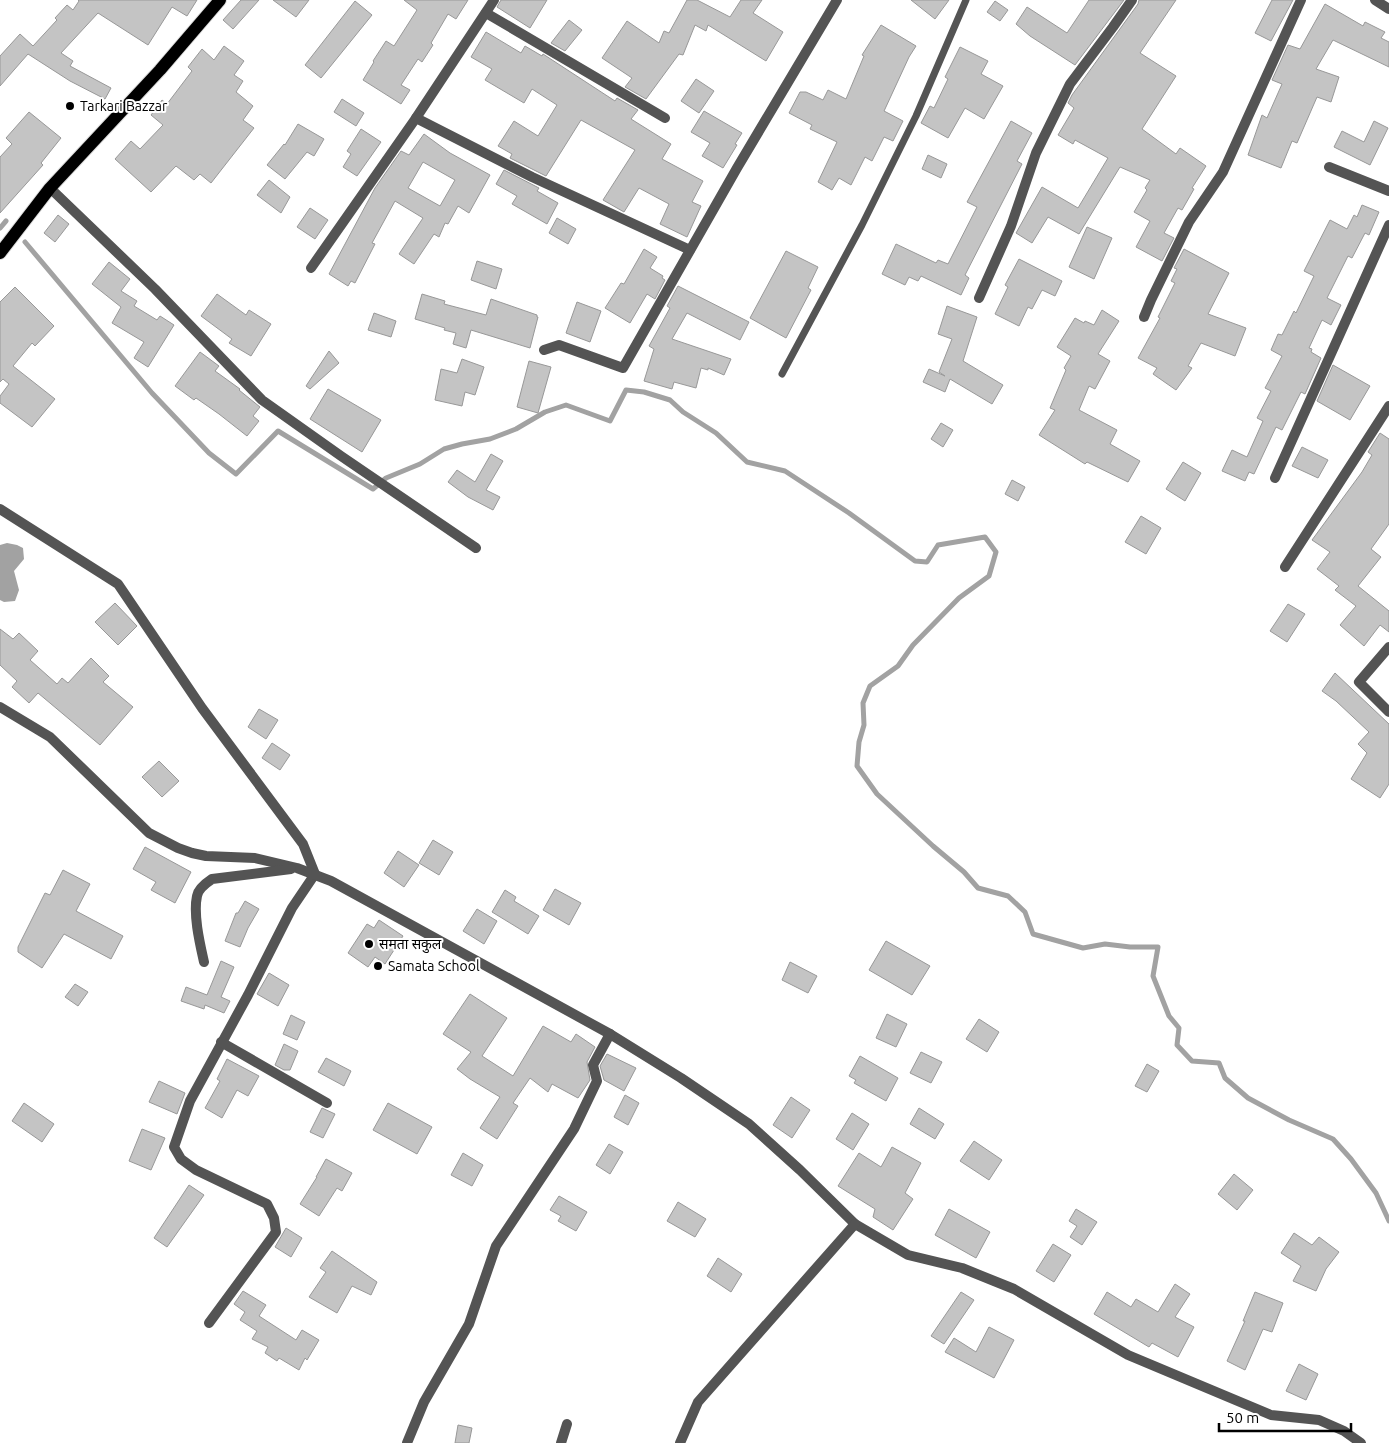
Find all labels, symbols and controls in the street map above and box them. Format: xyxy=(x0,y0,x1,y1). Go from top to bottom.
place label: Tarkari Bazzar xyxy=(80,98,168,114)
marker: Tarkari Bazzar xyxy=(64,100,76,112)
place label: समता सकुल xyxy=(379,936,442,954)
marker: समता सकुल xyxy=(363,938,375,950)
place label: Samata School xyxy=(388,958,480,974)
marker: Samata School xyxy=(372,960,384,972)
scale bar xyxy=(1219,1400,1352,1432)
text: 50 m xyxy=(1226,1409,1259,1426)

